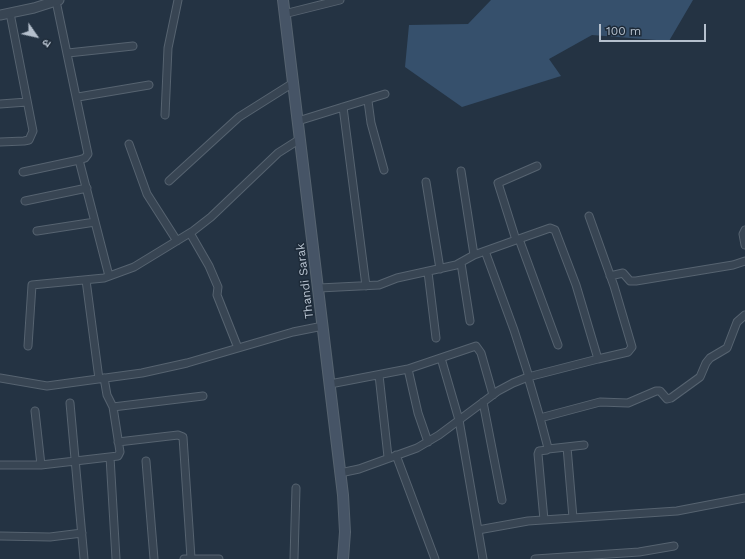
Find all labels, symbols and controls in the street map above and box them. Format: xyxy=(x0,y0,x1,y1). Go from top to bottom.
north arrow xyxy=(16,16,56,56)
scale bar xyxy=(601,16,708,42)
text: 100 m xyxy=(606,24,641,38)
text: उ xyxy=(39,37,54,49)
street label: Thandi Sarak xyxy=(293,242,317,320)

